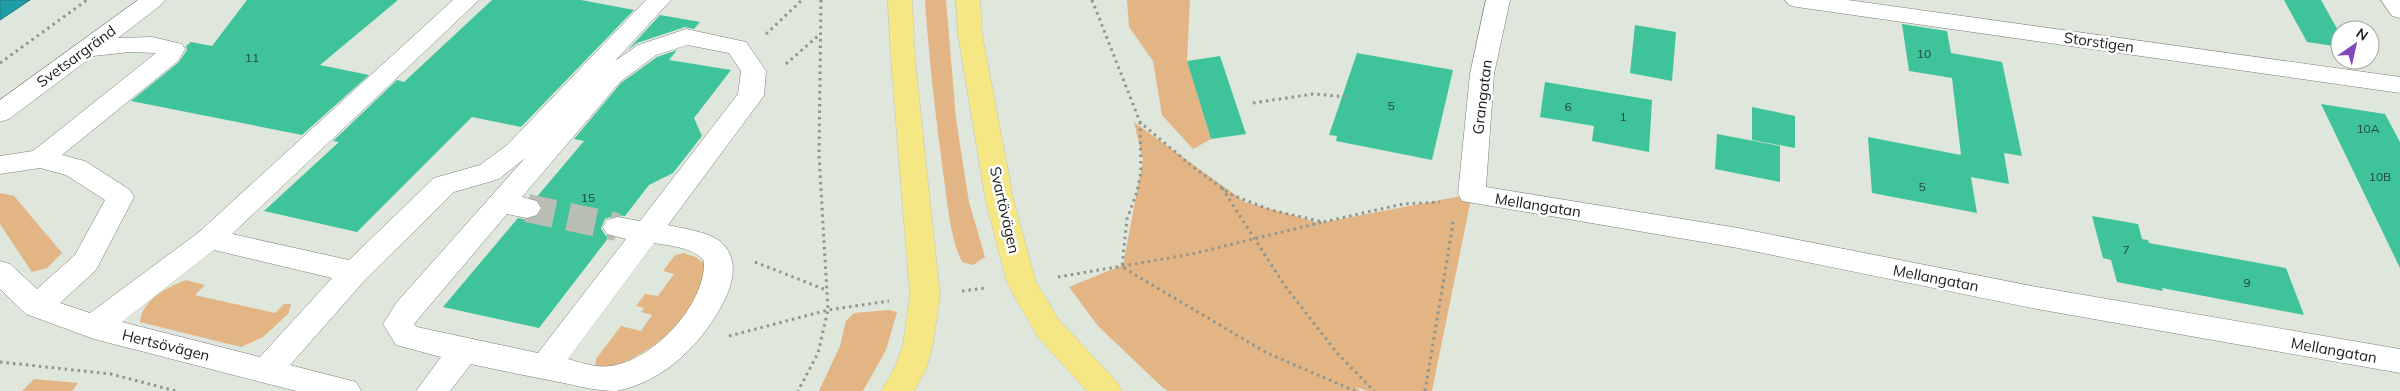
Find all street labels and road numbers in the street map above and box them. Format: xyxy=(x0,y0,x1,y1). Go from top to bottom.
street label: Svetsargränd xyxy=(33,21,119,91)
street label: Storstigen xyxy=(2063,28,2135,56)
street label: Grangatan xyxy=(1468,59,1496,135)
street label: Svartövägen xyxy=(986,165,1024,255)
street label: Mellangatan xyxy=(1494,189,1582,221)
street label: Mellangatan xyxy=(1891,260,1981,296)
street label: Hertsövägen xyxy=(120,325,212,365)
street label: Mellangatan xyxy=(2289,333,2379,367)

